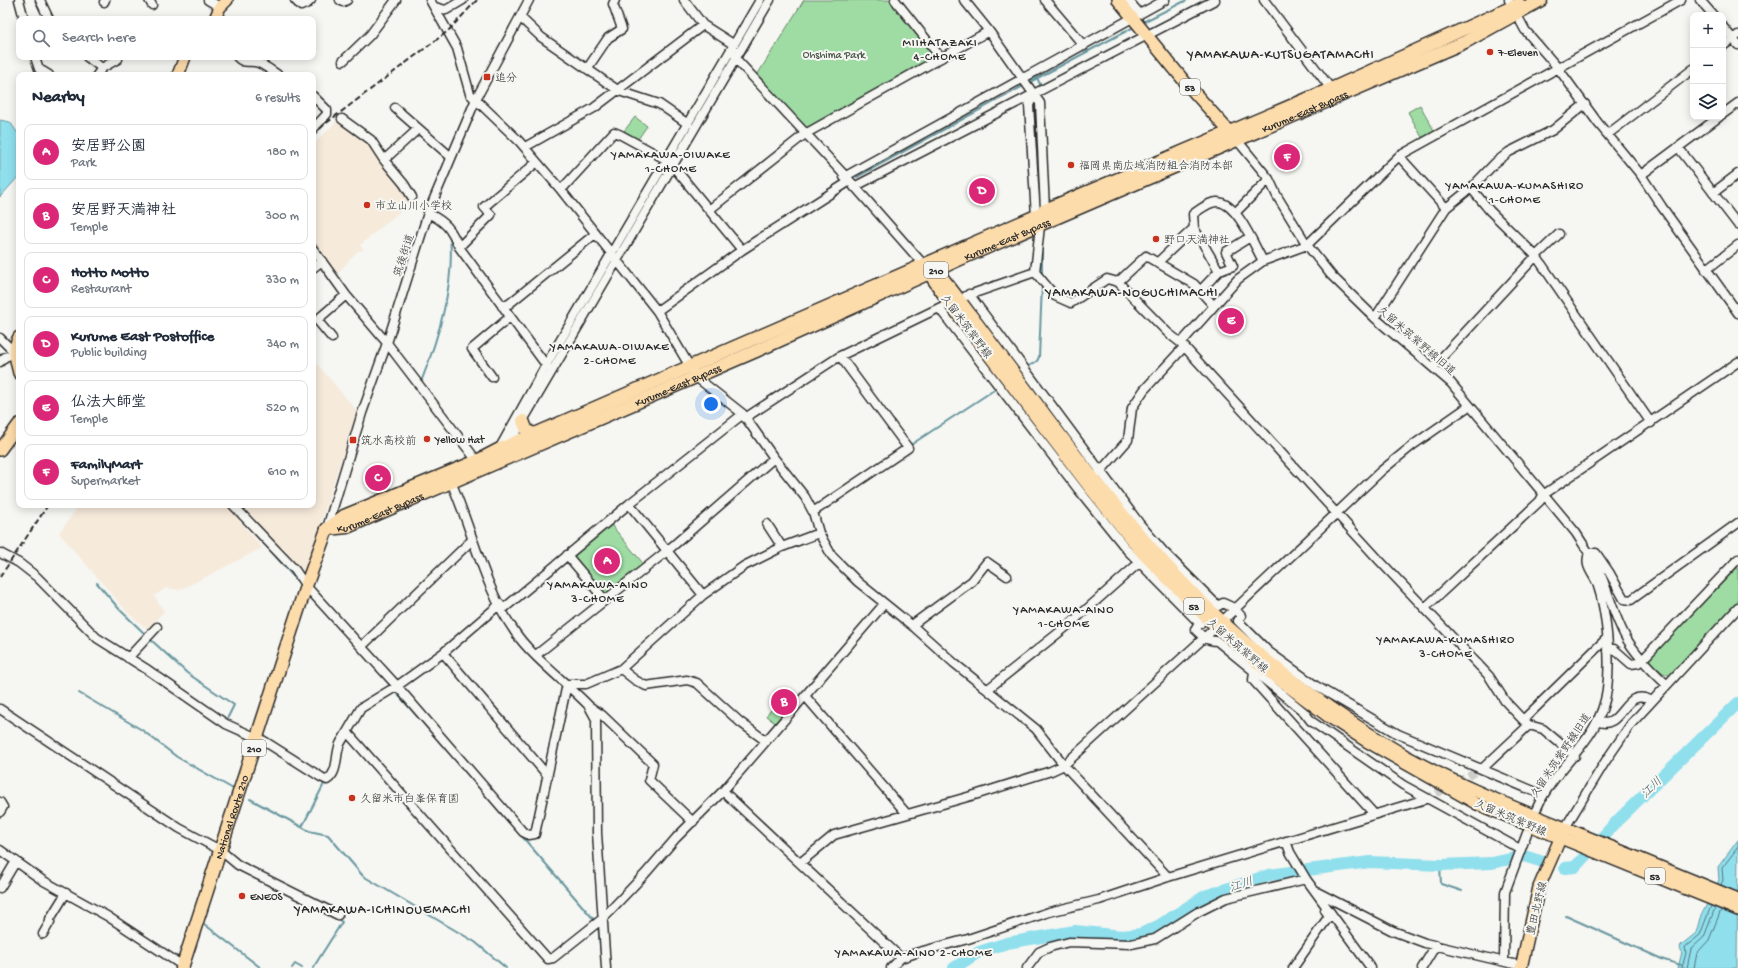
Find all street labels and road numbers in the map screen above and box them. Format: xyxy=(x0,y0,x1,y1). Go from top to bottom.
road number: 53 xyxy=(1180,79,1200,95)
street label: Kurume-East Bypass xyxy=(1261,89,1351,137)
street label: Kurume-East Bypass xyxy=(963,217,1053,264)
street label: 筑後街道 xyxy=(391,233,417,278)
road number: 210 xyxy=(924,262,948,278)
street label: 久留米筑紫野線 xyxy=(937,292,994,362)
street label: 久留米筑紫野線旧道 xyxy=(1374,304,1458,379)
street label: Kurume-East Bypass xyxy=(634,362,724,410)
street label: Kurume-East Bypass xyxy=(336,491,426,536)
road number: 53 xyxy=(1184,598,1204,614)
street label: 久留米筑紫野線 xyxy=(1204,616,1270,676)
street label: 久留米筑紫野線旧道 xyxy=(1528,711,1594,801)
road number: 210 xyxy=(242,740,266,756)
street label: National Route 210 xyxy=(214,774,252,861)
street label: 久留米筑紫野線 xyxy=(1472,797,1548,839)
road number: 53 xyxy=(1645,868,1665,884)
street label: 豊田北野線 xyxy=(1524,880,1550,937)

